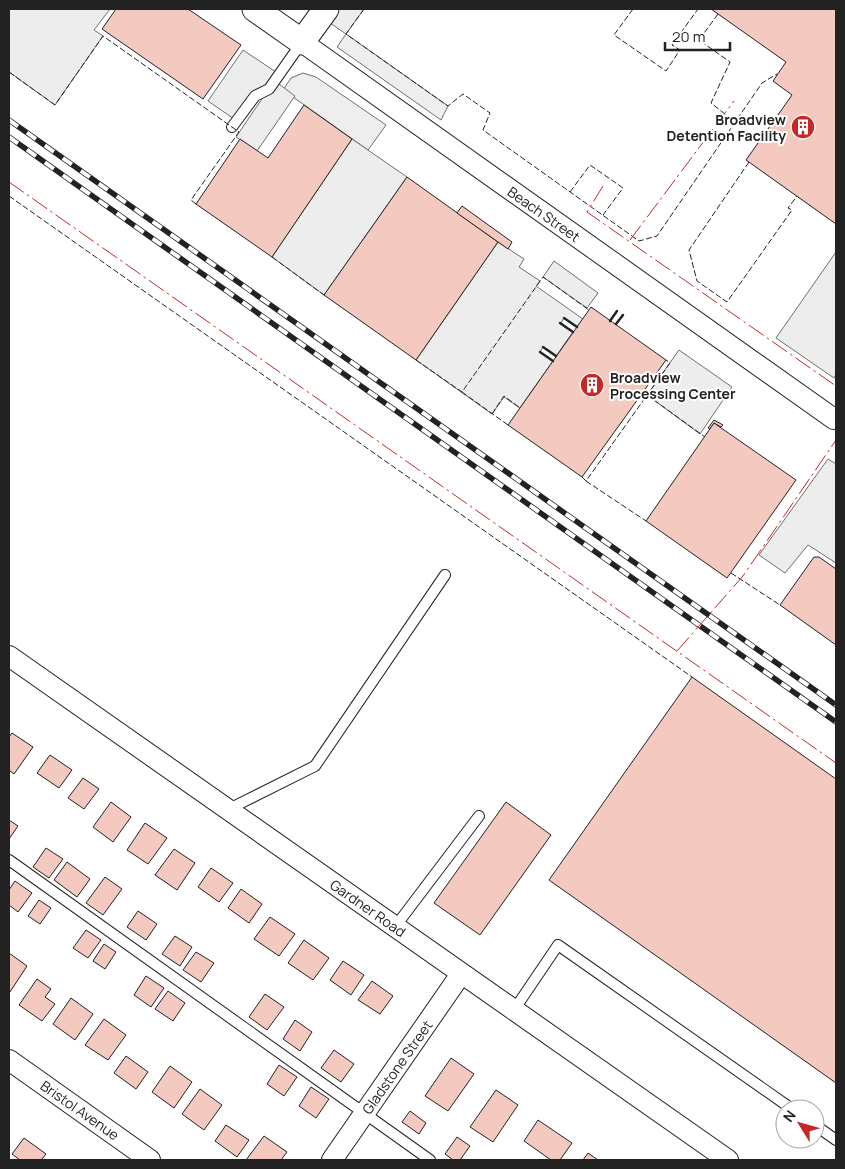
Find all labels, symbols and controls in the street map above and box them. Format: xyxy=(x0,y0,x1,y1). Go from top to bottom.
scale bar xyxy=(665,20,730,52)
text: 20 m xyxy=(672,26,705,47)
place label: Broadview Detention Facility xyxy=(666,110,786,145)
building icon: Broadview Detention Facility xyxy=(790,114,816,140)
street label: Beach Street xyxy=(504,182,584,246)
place label: Broadview Processing Center xyxy=(610,368,736,403)
building icon: Broadview Processing Center xyxy=(579,372,605,398)
street label: Gardner Road xyxy=(326,875,410,941)
street label: Gladstone Street xyxy=(358,1016,437,1118)
street label: Bristol Avenue xyxy=(37,1076,123,1144)
north arrow xyxy=(775,1099,825,1149)
text: N xyxy=(779,1106,800,1126)

